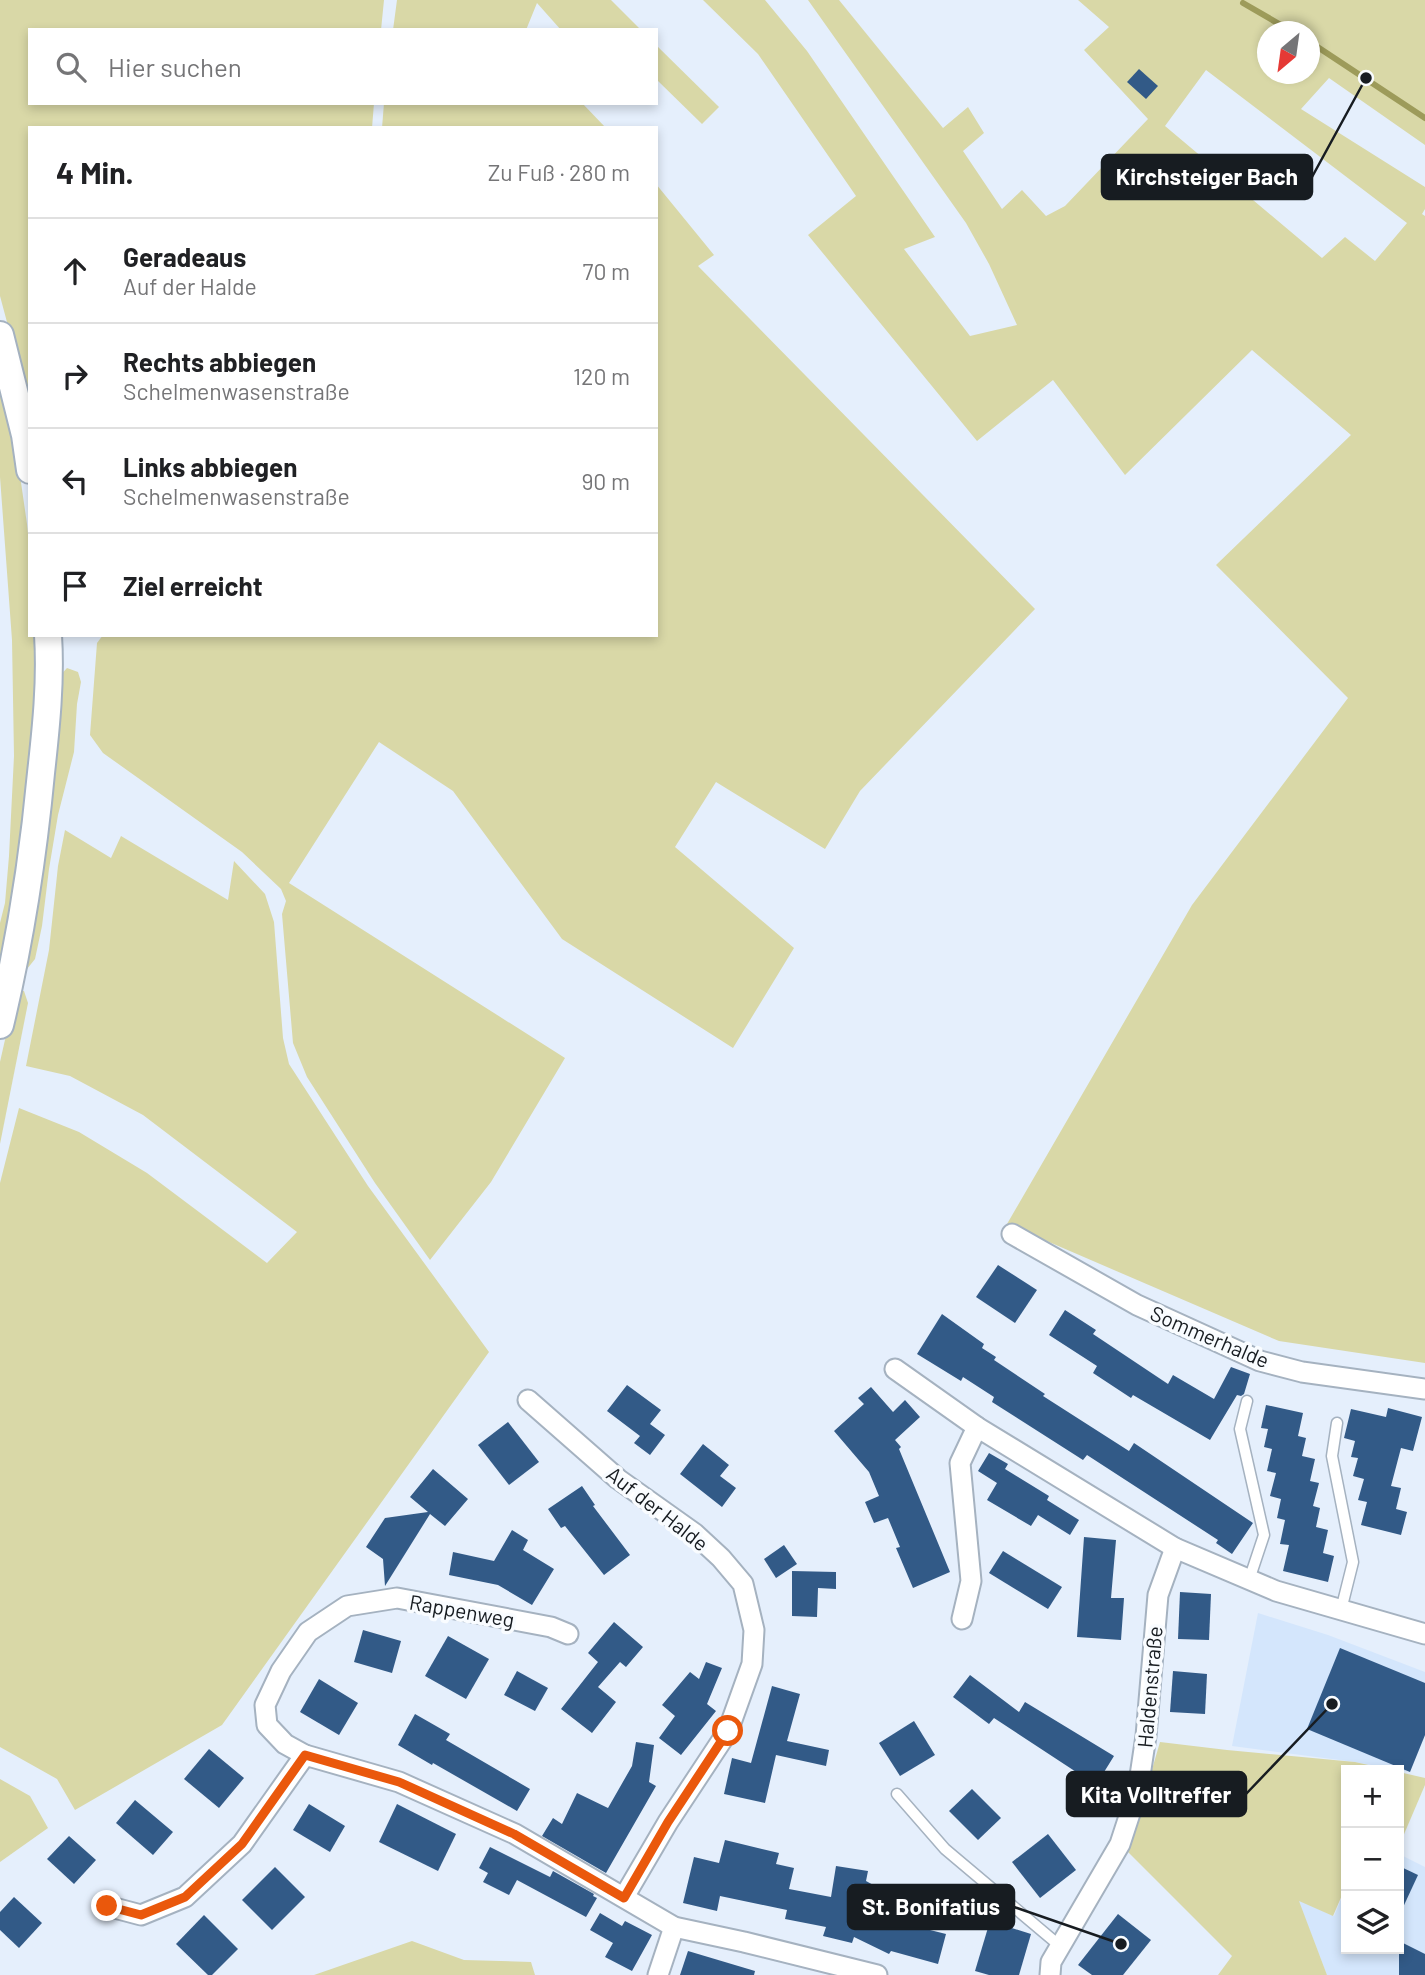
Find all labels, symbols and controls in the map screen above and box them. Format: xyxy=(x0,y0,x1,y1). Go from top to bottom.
north arrow xyxy=(1257,21,1320,84)
search box xyxy=(28,28,658,105)
icon: search xyxy=(52,48,90,86)
text: Hier suchen xyxy=(108,51,242,82)
text: 4 Min. xyxy=(56,154,134,190)
callout: Kirchsteiger Bach xyxy=(1102,155,1312,199)
text: Zu Fuß · 280 m xyxy=(488,158,630,186)
text: Kirchsteiger Bach xyxy=(1116,162,1298,190)
text: Geradeaus xyxy=(123,241,246,272)
icon: ahead xyxy=(56,252,94,290)
text: 70 m xyxy=(583,257,630,285)
text: Auf der Halde xyxy=(123,272,257,300)
text: Rechts abbiegen xyxy=(123,346,316,377)
icon: right xyxy=(56,357,94,395)
text: 120 m xyxy=(573,362,630,390)
text: Schelmenwasenstraße xyxy=(123,377,350,405)
text: Links abbiegen xyxy=(123,451,297,482)
icon: left xyxy=(56,462,94,500)
text: 90 m xyxy=(581,467,630,495)
text: Schelmenwasenstraße xyxy=(123,482,350,510)
icon: arrive xyxy=(56,567,94,605)
text: Ziel erreicht xyxy=(123,570,263,601)
street label: Sommerhalde xyxy=(1147,1300,1273,1372)
street label: Auf der Halde xyxy=(602,1461,714,1555)
street label: Rappenweg xyxy=(408,1588,516,1632)
street label: Haldenstraße xyxy=(1131,1625,1167,1749)
route start xyxy=(712,1715,743,1746)
map controls xyxy=(1341,1765,1404,1954)
button: + xyxy=(1341,1765,1404,1828)
callout: Kita Volltreffer xyxy=(1067,1772,1246,1816)
text: Kita Volltreffer xyxy=(1081,1780,1232,1808)
button: − xyxy=(1341,1828,1404,1891)
callout: St. Bonifatius xyxy=(848,1885,1014,1929)
route end xyxy=(91,1890,122,1921)
button: layers xyxy=(1341,1891,1404,1954)
text: St. Bonifatius xyxy=(862,1892,1000,1920)

